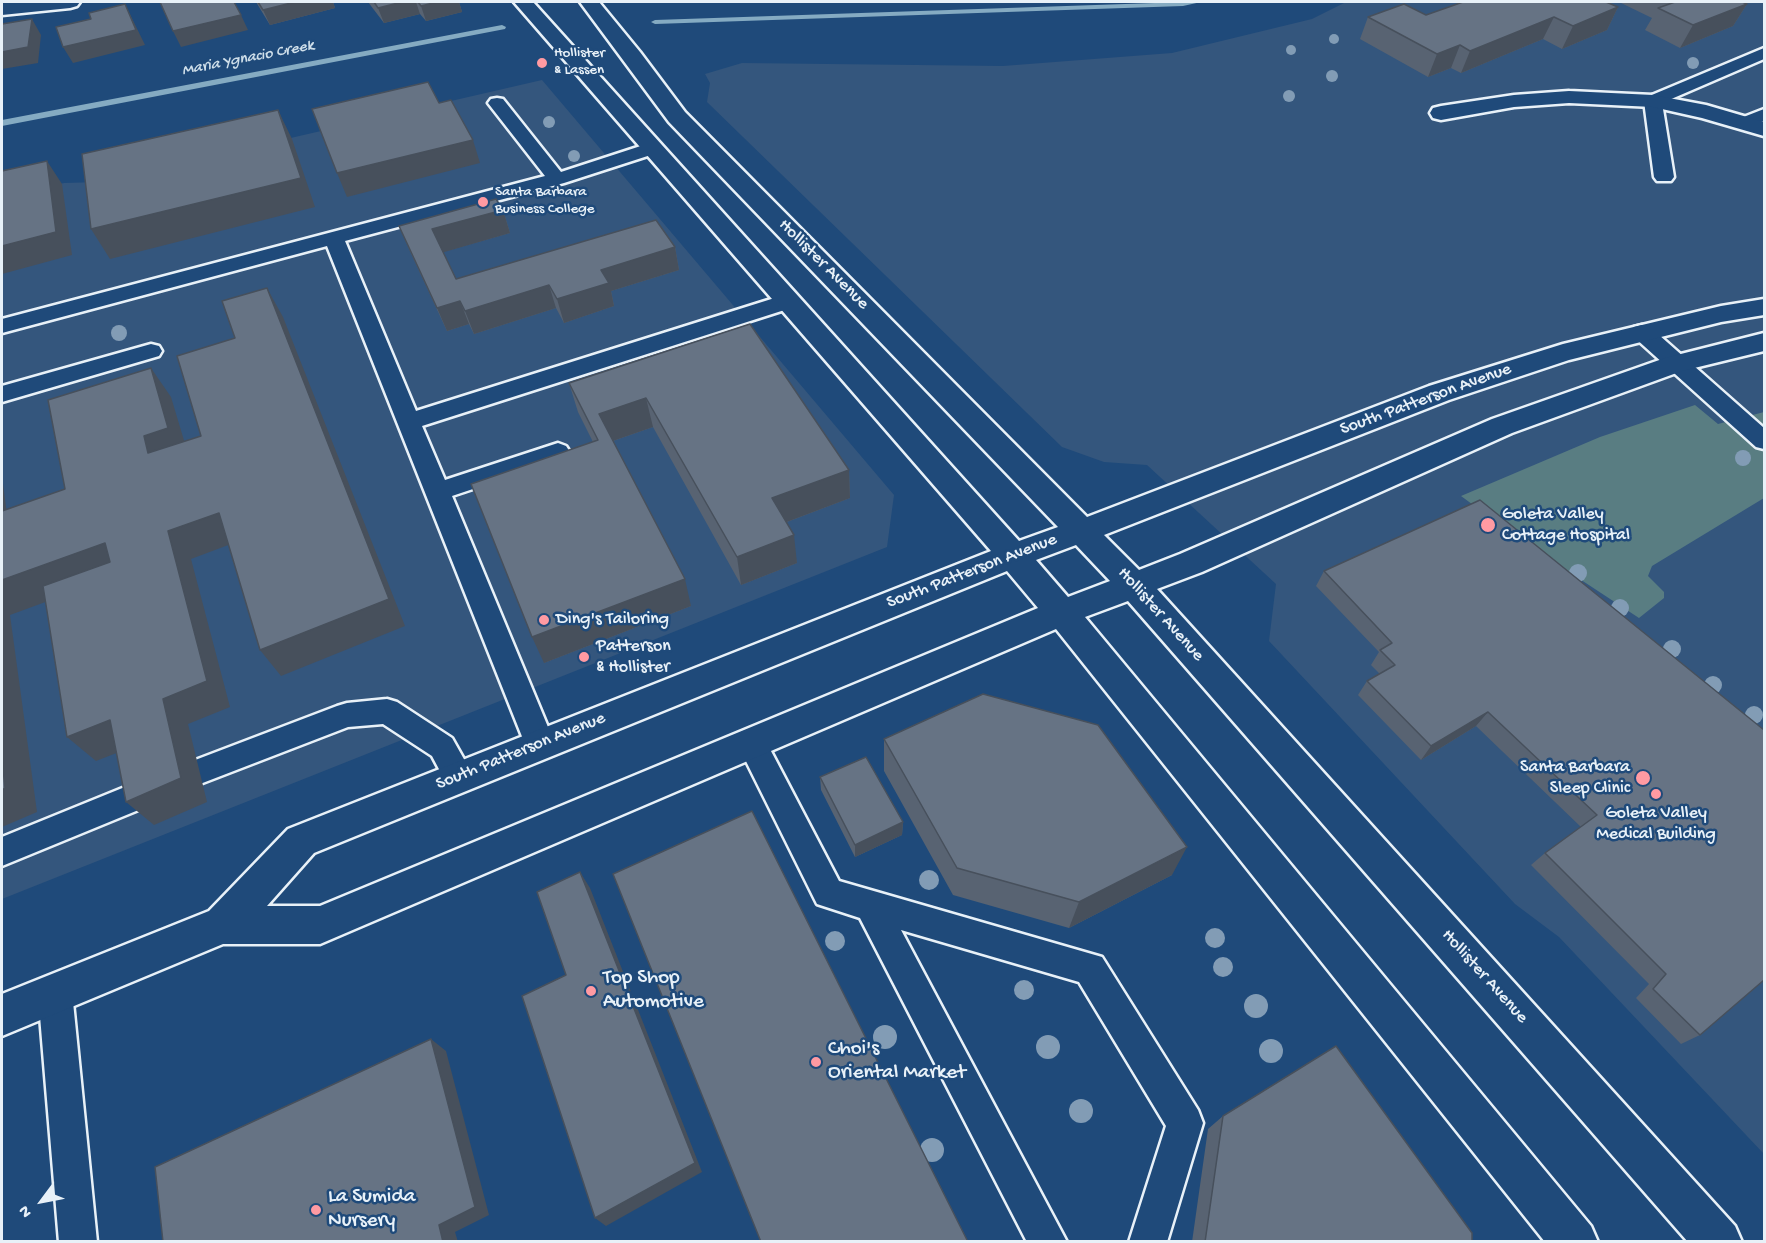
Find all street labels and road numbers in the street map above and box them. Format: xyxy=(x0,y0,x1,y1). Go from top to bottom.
street label: Hollister Avenue xyxy=(773,215,873,315)
street label: South Patterson Avenue xyxy=(1337,359,1515,441)
street label: South Patterson Avenue xyxy=(884,530,1060,614)
street label: Hollister Avenue xyxy=(1112,563,1208,667)
street label: South Patterson Avenue xyxy=(433,708,609,796)
street label: Hollister Avenue xyxy=(1436,925,1532,1029)

